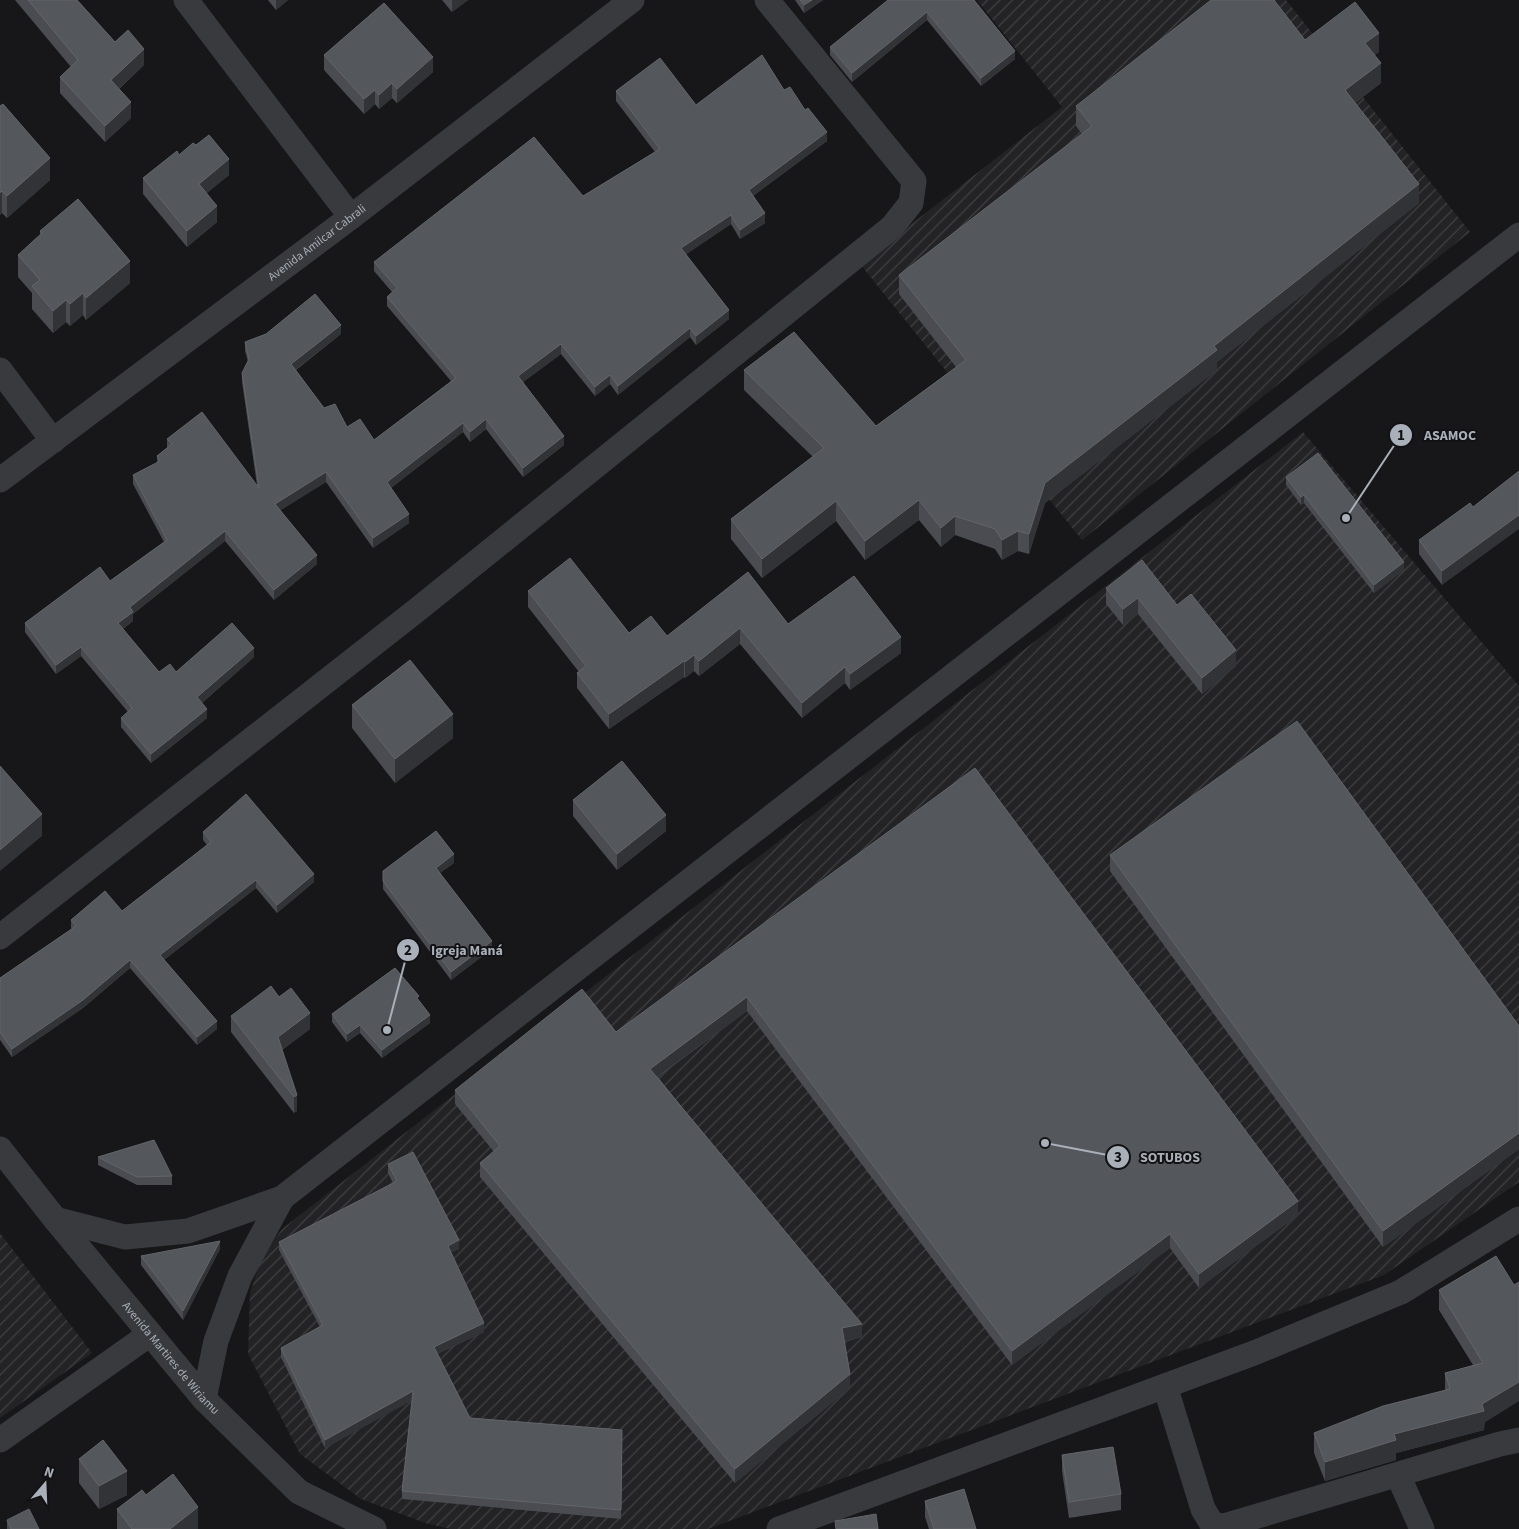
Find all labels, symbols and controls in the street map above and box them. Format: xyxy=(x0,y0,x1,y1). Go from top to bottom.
street label: Avenida Amilcar Cabrali xyxy=(264,200,369,285)
callout: ASAMOC xyxy=(1388,421,1486,450)
text: 1 xyxy=(1397,425,1405,446)
text: ASAMOC xyxy=(1423,426,1476,446)
callout: Igreja Maná xyxy=(396,935,513,964)
text: 2 xyxy=(404,940,412,961)
text: Igreja Maná xyxy=(431,941,503,961)
callout: SOTUBOS xyxy=(1106,1142,1210,1171)
text: 3 xyxy=(1114,1147,1122,1168)
text: SOTUBOS xyxy=(1140,1148,1200,1168)
street label: Avenida Martires de Wiriamu xyxy=(118,1298,223,1418)
north arrow xyxy=(20,1459,70,1509)
text: N xyxy=(41,1462,57,1484)

